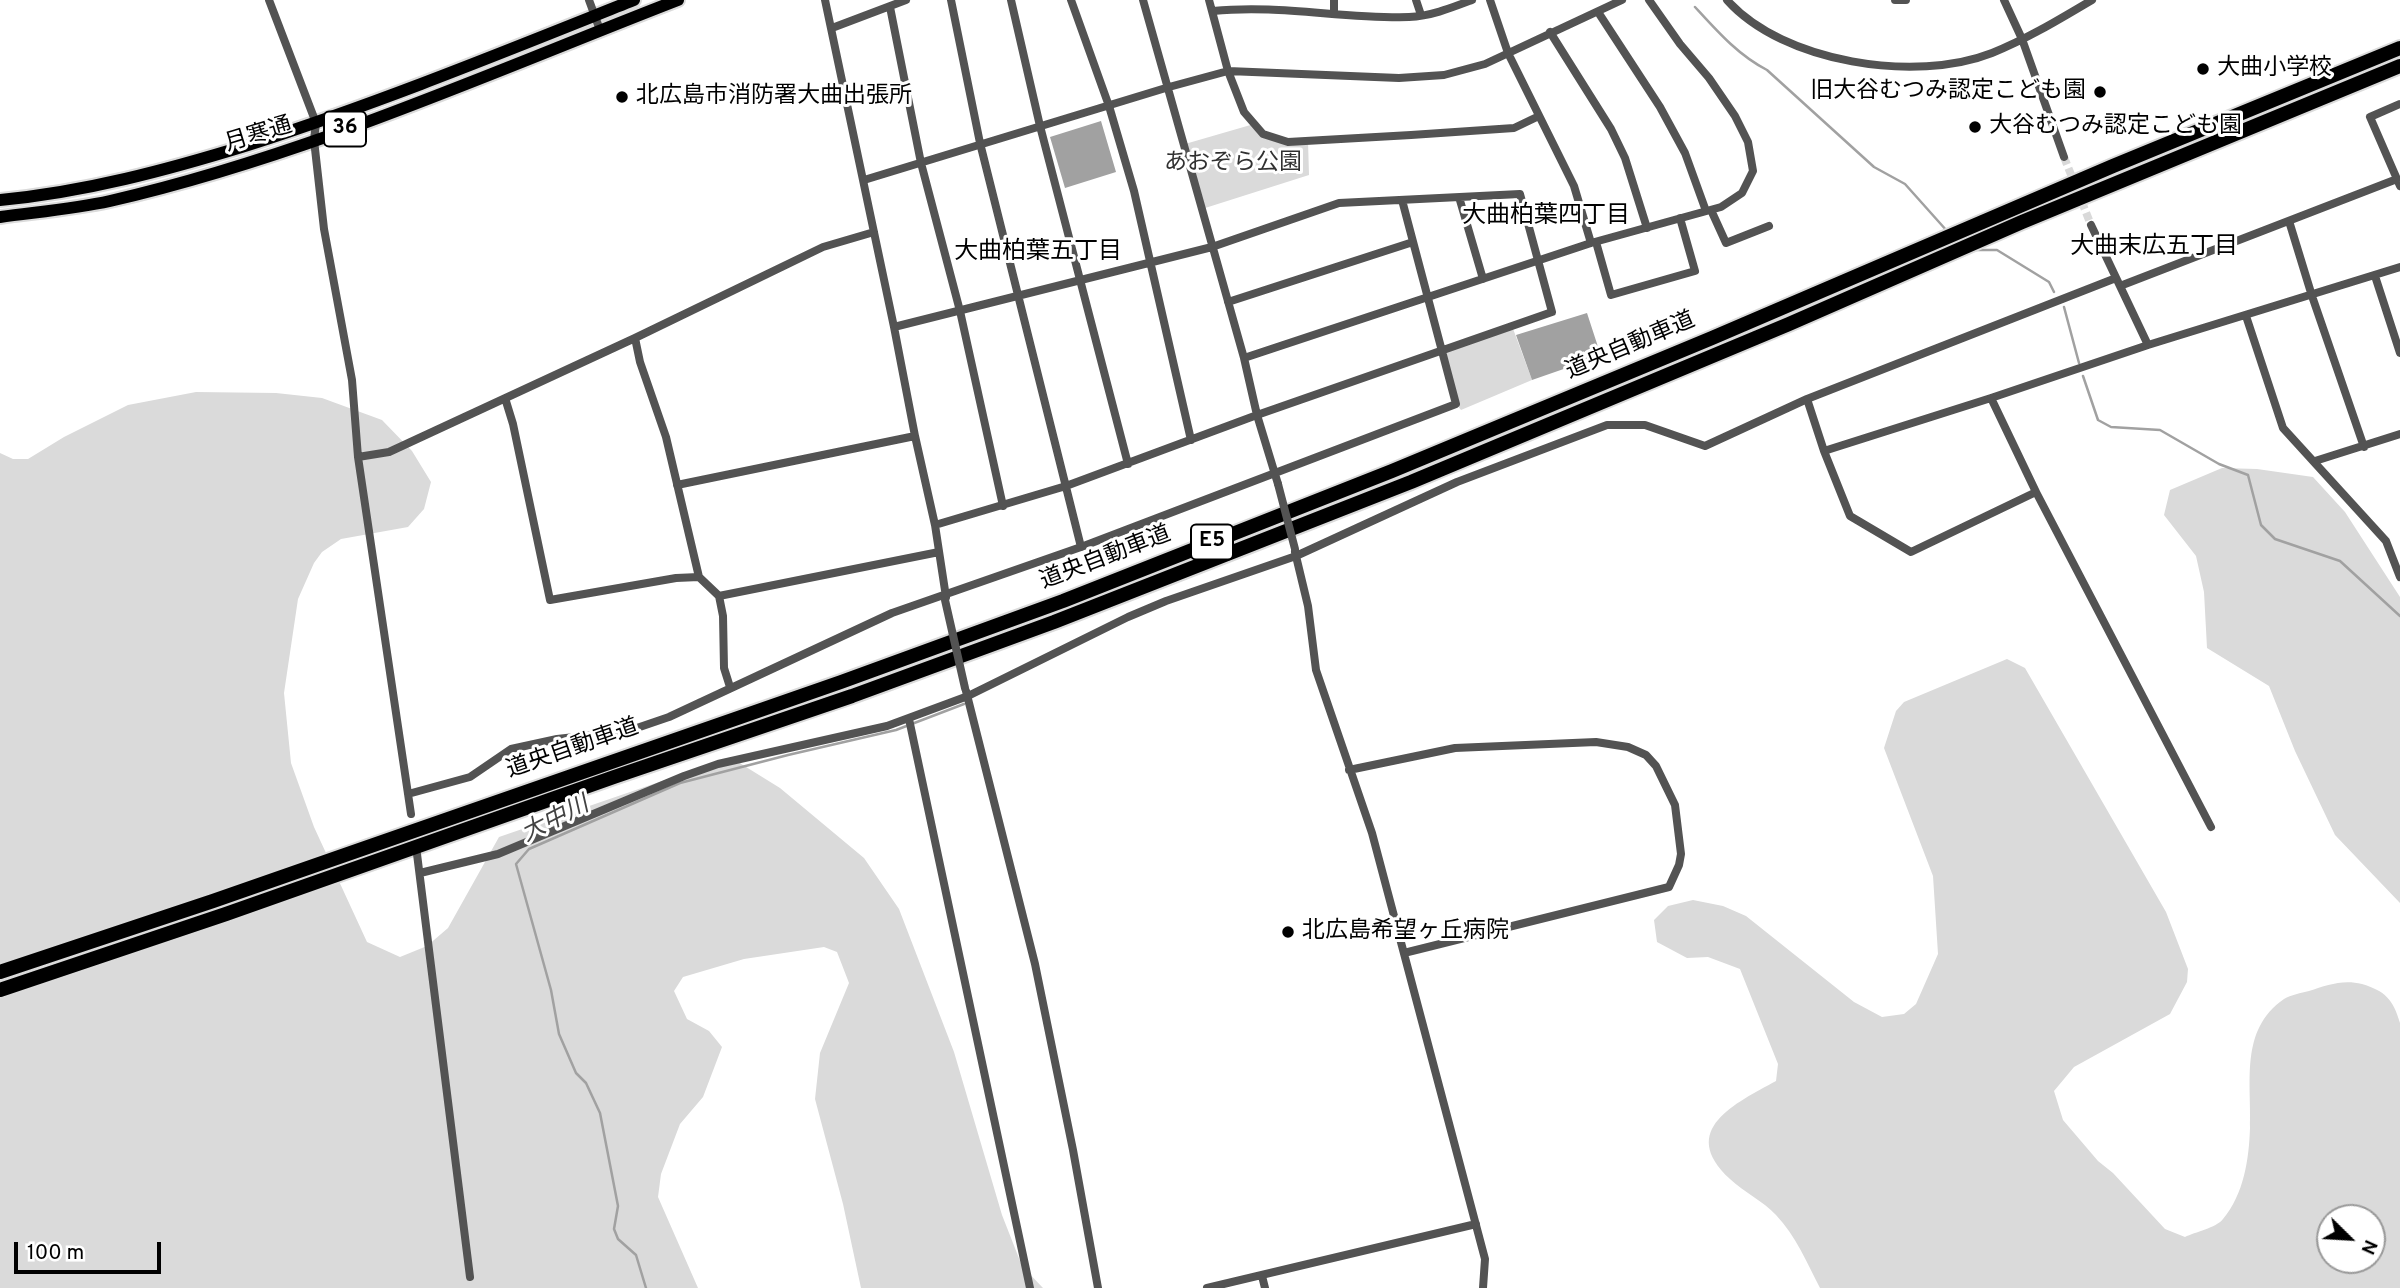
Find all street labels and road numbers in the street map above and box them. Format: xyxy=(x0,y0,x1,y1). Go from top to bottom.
road number: 36 xyxy=(324,111,366,146)
street label: 月寒通 xyxy=(222,113,296,159)
street label: 道央自動車道 xyxy=(1562,307,1700,387)
street label: 道央自動車道 xyxy=(1037,521,1175,597)
road number: E5 xyxy=(1191,524,1233,560)
street label: 道央自動車道 xyxy=(503,714,643,786)

